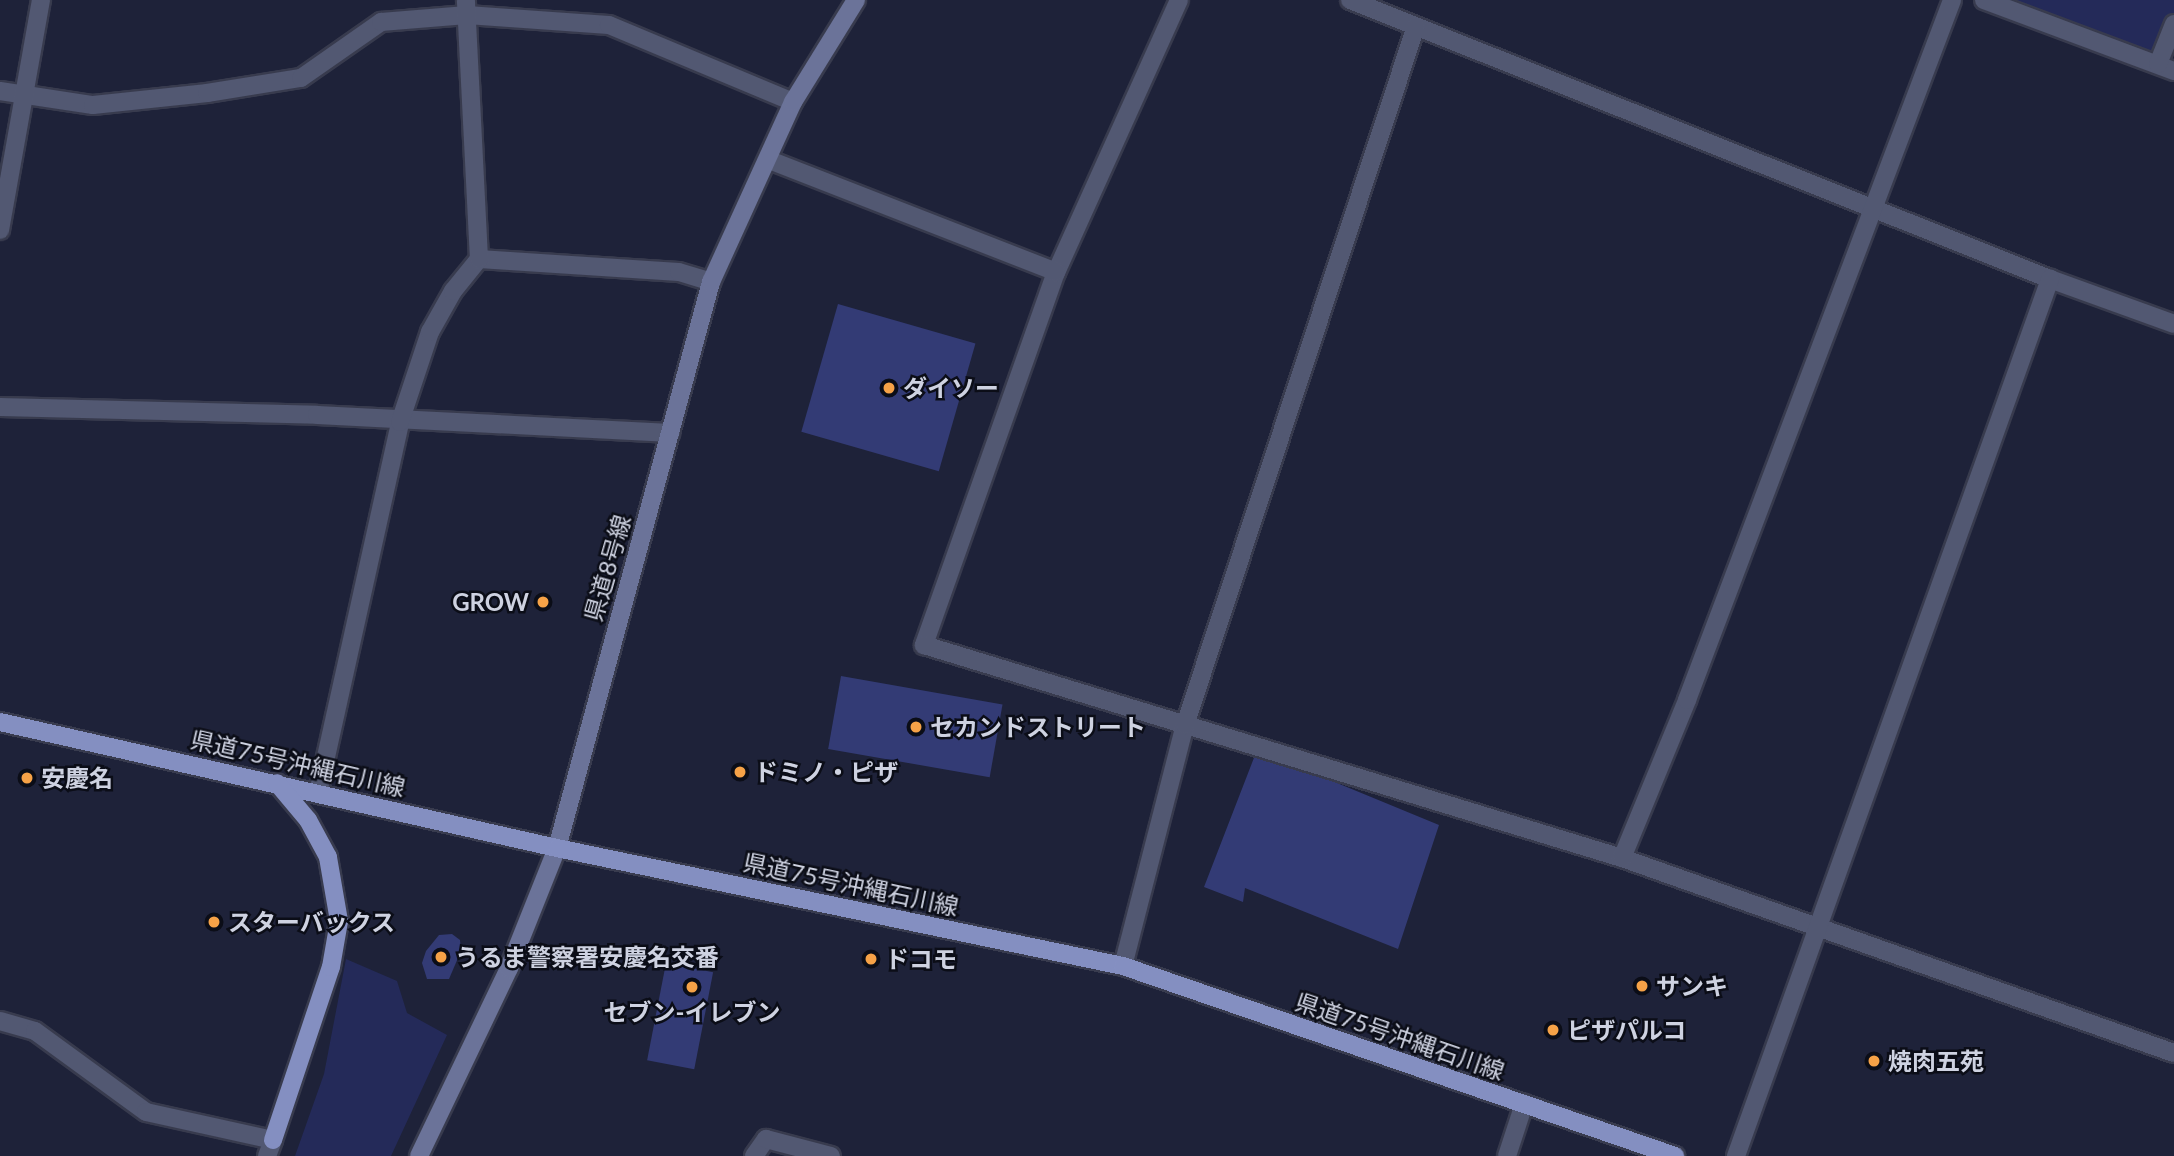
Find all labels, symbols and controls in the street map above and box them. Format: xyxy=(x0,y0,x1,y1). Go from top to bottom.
place label: ダイソー xyxy=(903,374,999,402)
marker: ダイソー xyxy=(881,380,897,396)
street label: 県道8号線 xyxy=(578,511,636,625)
place label: GROW xyxy=(452,588,529,616)
marker: GROW xyxy=(535,594,551,610)
place label: セカンドストリート xyxy=(930,713,1146,741)
marker: セカンドストリート xyxy=(908,719,924,735)
street label: 県道75号沖縄石川線 xyxy=(188,724,408,802)
place label: ドミノ・ピザ xyxy=(754,758,898,786)
place label: 安慶名 xyxy=(41,764,113,792)
marker: ドミノ・ピザ xyxy=(732,764,748,780)
marker: 安慶名 xyxy=(19,770,35,786)
street label: 県道75号沖縄石川線 xyxy=(740,847,962,921)
place label: スターバックス xyxy=(228,908,396,936)
marker: スターバックス xyxy=(206,914,222,930)
place label: うるま警察署安慶名交番 xyxy=(455,943,719,971)
place label: ドコモ xyxy=(885,945,957,973)
marker: うるま警察署安慶名交番 xyxy=(433,949,449,965)
marker: ドコモ xyxy=(863,951,879,967)
place label: サンキ xyxy=(1656,972,1728,1000)
marker: サンキ xyxy=(1634,978,1650,994)
marker: セブン-イレブン xyxy=(684,979,700,995)
street label: 県道75号沖縄石川線 xyxy=(1291,987,1509,1085)
place label: セブン-イレブン xyxy=(604,998,780,1026)
place label: ピザパルコ xyxy=(1567,1016,1687,1044)
marker: ピザパルコ xyxy=(1545,1022,1561,1038)
place label: 焼肉五苑 xyxy=(1888,1047,1984,1075)
marker: 焼肉五苑 xyxy=(1866,1053,1882,1069)

